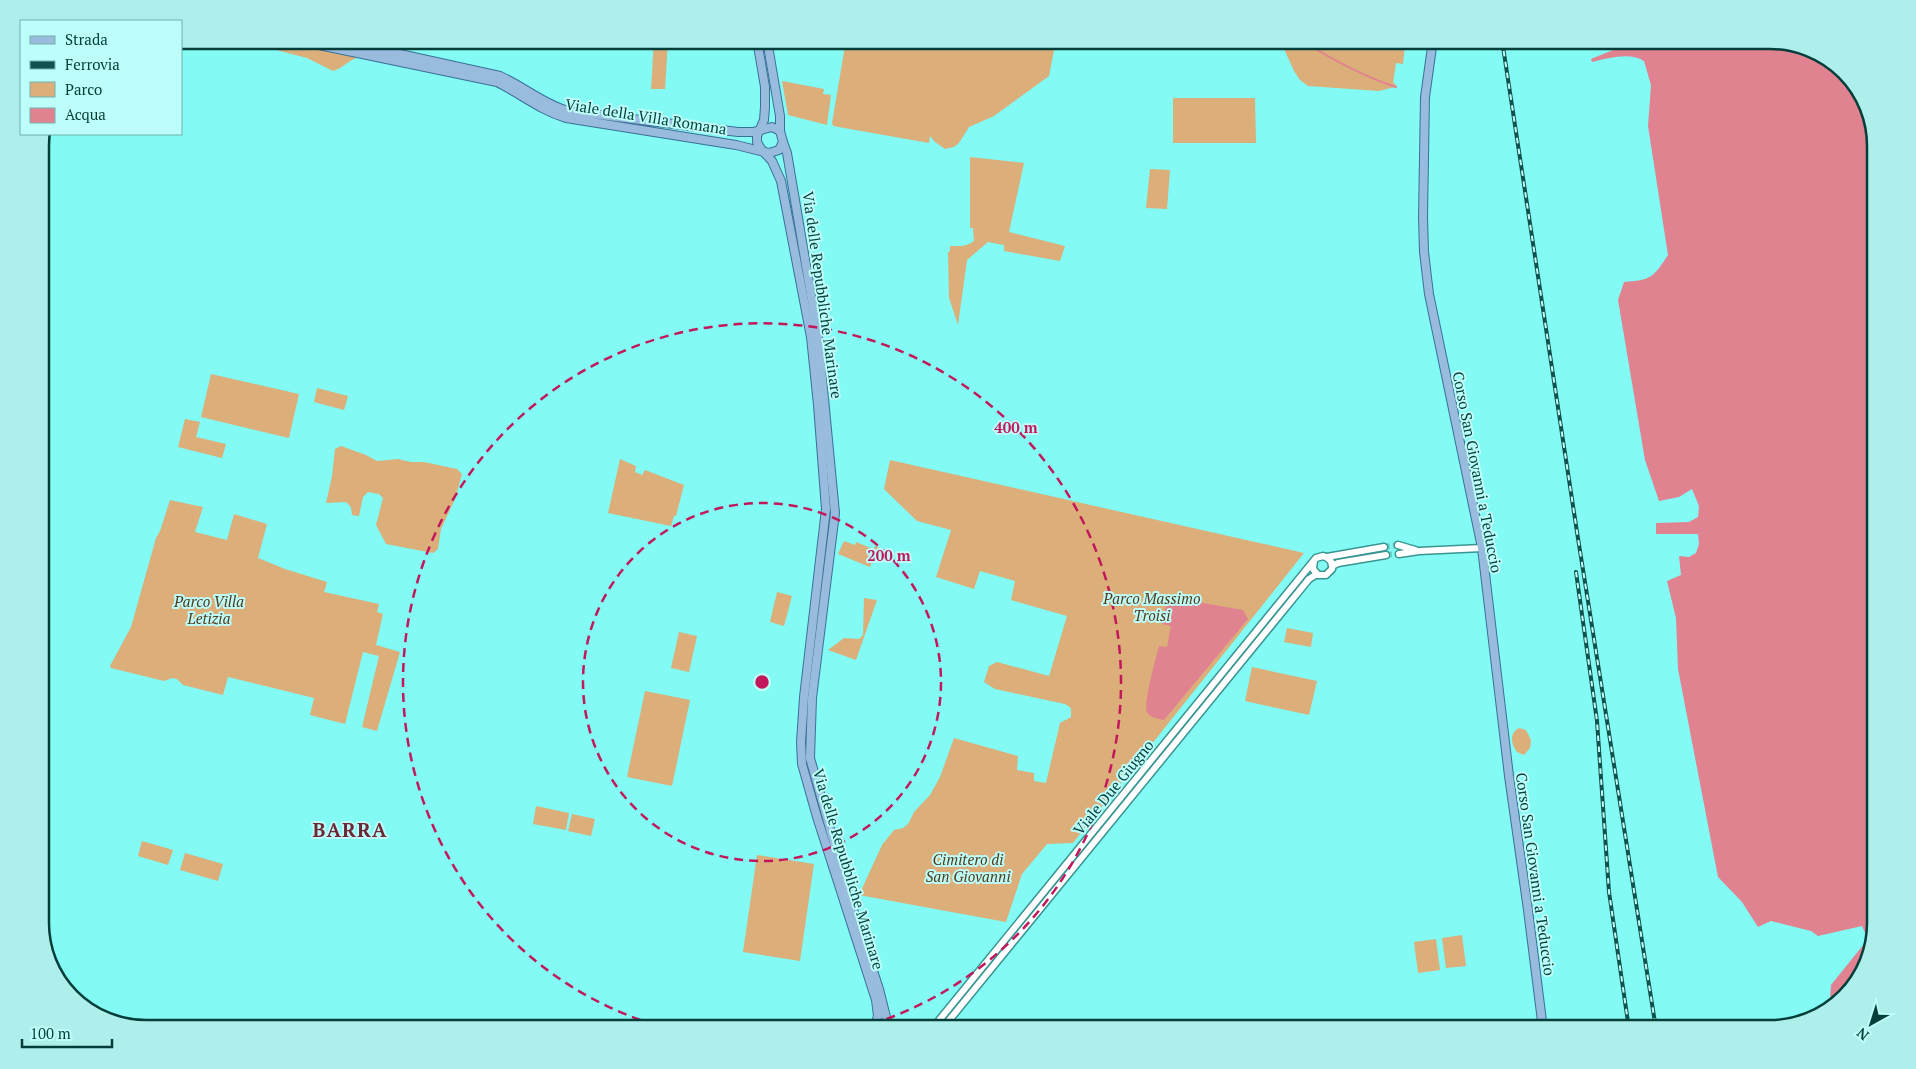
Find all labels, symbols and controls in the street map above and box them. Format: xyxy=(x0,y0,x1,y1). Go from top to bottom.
legend xyxy=(20,20,182,135)
text: Strada xyxy=(65,29,108,49)
text: Ferrovia xyxy=(65,54,120,74)
text: Parco xyxy=(65,79,102,99)
street label: Viale della Villa Romana xyxy=(564,93,729,139)
text: Acqua xyxy=(65,104,106,124)
street label: Via delle Repubbliche Marinare xyxy=(799,190,847,400)
street label: Corso San Giovanni a Teduccio xyxy=(1449,370,1507,574)
text: 400 m xyxy=(994,417,1038,437)
text: 200 m xyxy=(867,545,911,565)
park label: Parco Massimo Troisi xyxy=(1102,588,1201,625)
park label: Parco Villa Letizia xyxy=(173,591,244,628)
centre of rings xyxy=(753,673,771,691)
street label: Viale Due Giugno xyxy=(1068,735,1158,839)
street label: Via delle Repubbliche Marinare xyxy=(809,766,889,972)
street label: Corso San Giovanni a Teduccio xyxy=(1512,771,1560,977)
district label: BARRA xyxy=(312,816,388,843)
park label: Cimitero di San Giovanni xyxy=(925,849,1011,886)
north arrow xyxy=(1846,999,1896,1049)
scale bar xyxy=(22,1016,112,1048)
text: 100 m xyxy=(30,1023,71,1043)
text: N xyxy=(1852,1024,1873,1045)

